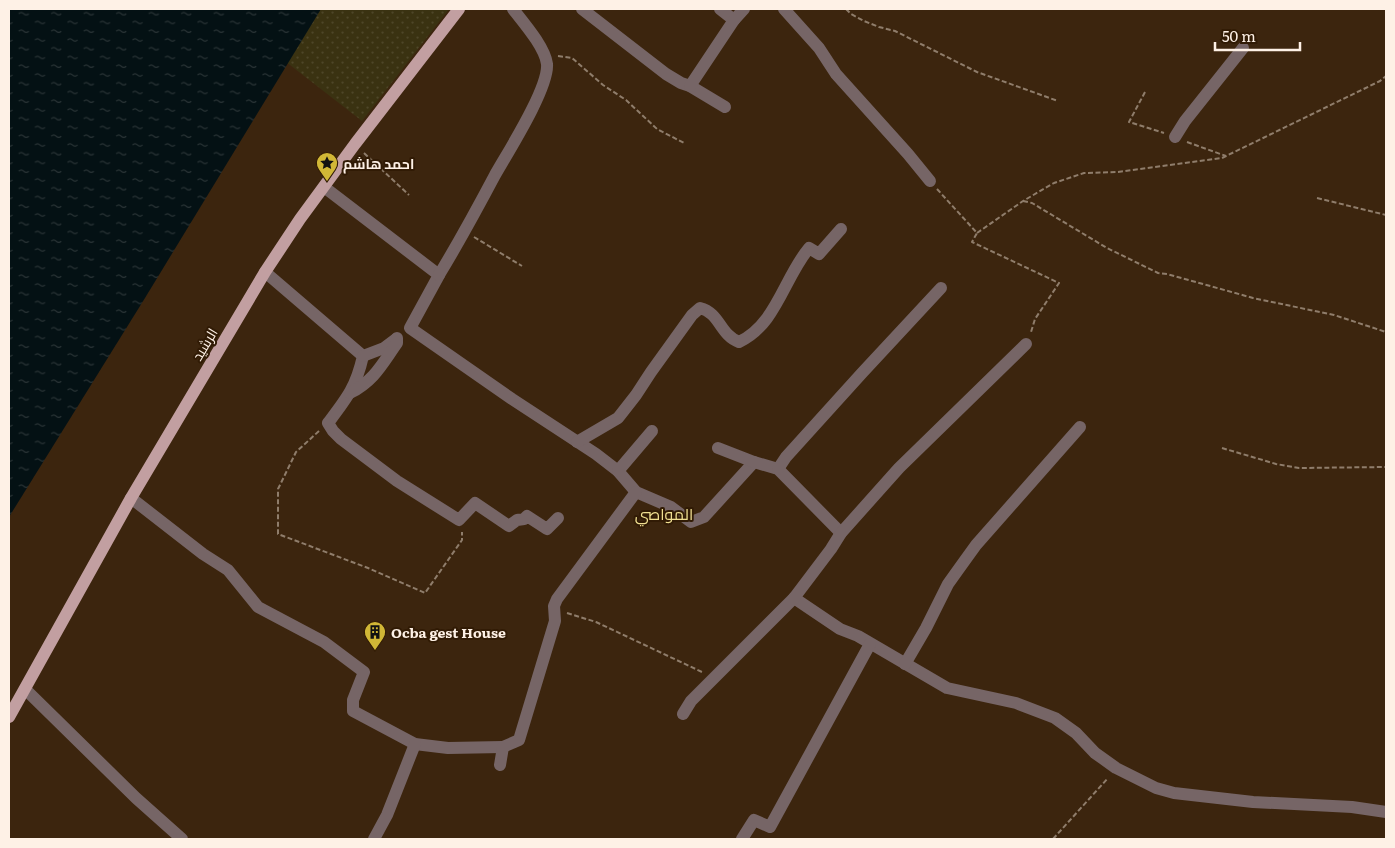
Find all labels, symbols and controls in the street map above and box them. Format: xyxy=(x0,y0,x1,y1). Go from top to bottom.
scale bar xyxy=(1215,20,1300,52)
text: 50 m xyxy=(1222,24,1256,47)
place icon: احمد هاشم xyxy=(315,151,339,182)
place label: احمد هاشم xyxy=(343,153,414,174)
street label: الرشيد xyxy=(186,324,222,364)
district label: المواصي xyxy=(635,501,693,527)
building icon: Ocba gest House xyxy=(363,620,387,651)
place label: Ocba gest House xyxy=(391,622,506,642)

